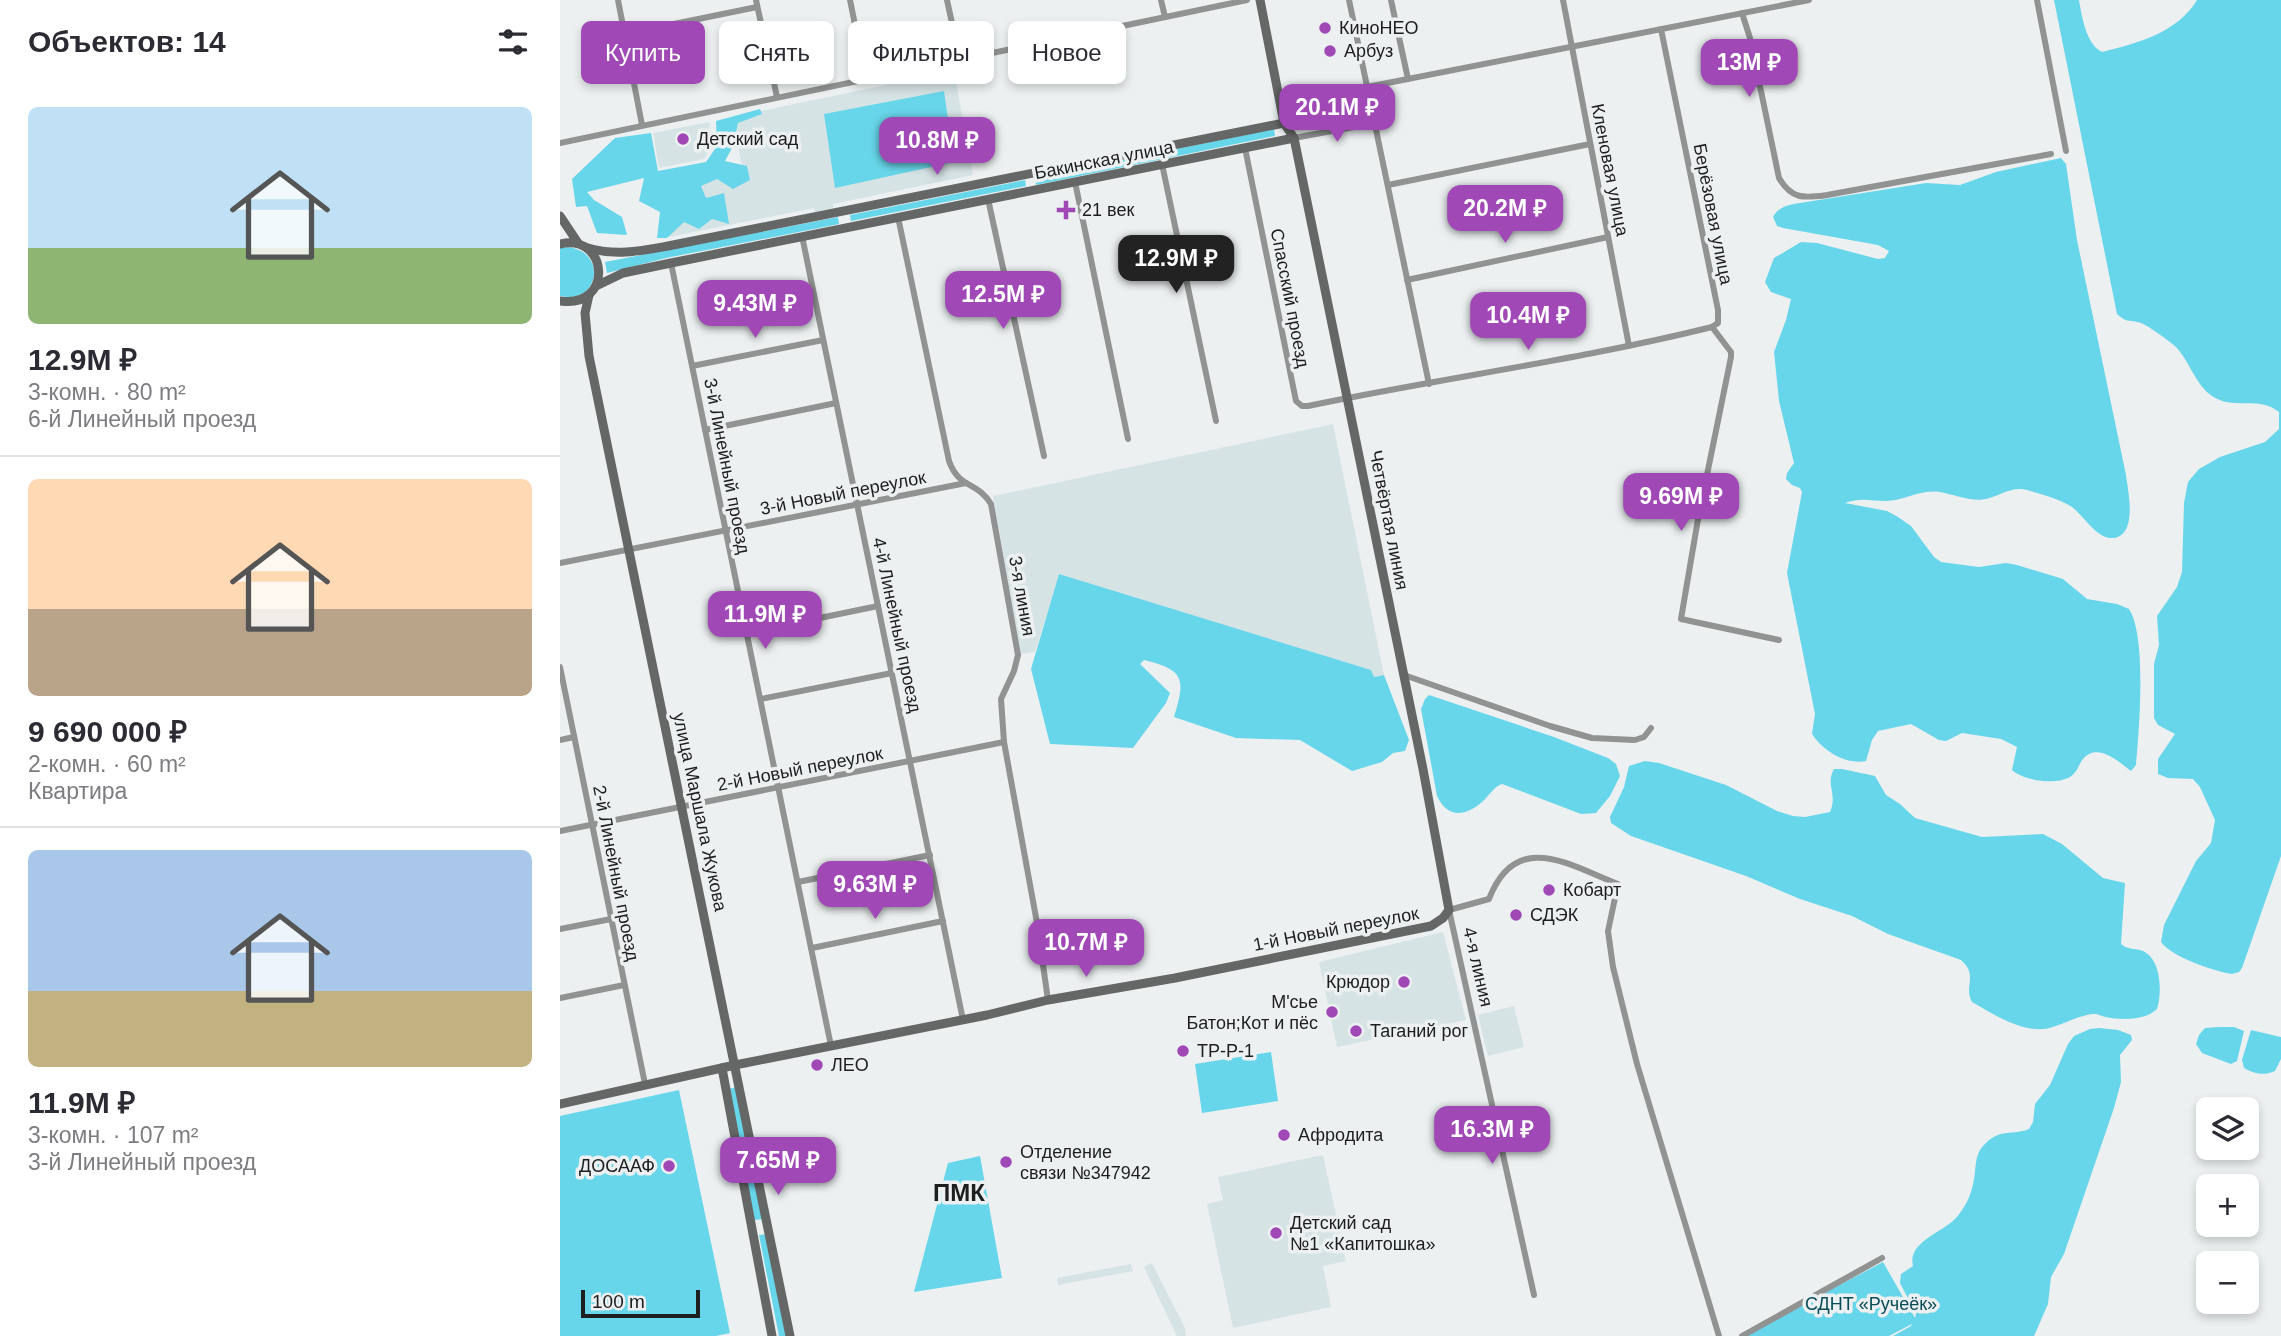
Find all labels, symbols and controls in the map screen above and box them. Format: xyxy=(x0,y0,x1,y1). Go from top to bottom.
place label: КиноНЕО xyxy=(1339,18,1419,38)
marker: КиноНЕО xyxy=(1317,20,1333,36)
chip: Купить xyxy=(581,21,705,84)
chip: Снять xyxy=(719,21,834,84)
chip: Фильтры xyxy=(848,21,994,84)
chip: Новое xyxy=(1008,21,1126,84)
icon: filters xyxy=(494,23,532,61)
text: Объектов: 14 xyxy=(28,25,226,58)
pin: 13M ₽ xyxy=(1700,40,1798,99)
place label: Арбуз xyxy=(1344,41,1393,61)
marker: Арбуз xyxy=(1322,43,1338,59)
text: 13M ₽ xyxy=(1717,49,1781,75)
pin: 20.1M ₽ xyxy=(1272,85,1402,144)
text: 20.1M ₽ xyxy=(1295,94,1379,120)
street label: Кленовая улица xyxy=(1587,102,1633,239)
pin: 10.8M ₽ xyxy=(872,118,1002,177)
text: 10.8M ₽ xyxy=(895,127,979,153)
place label: Детский сад xyxy=(697,129,799,149)
marker: Детский сад xyxy=(675,131,691,147)
street label: Бакинская улица xyxy=(1033,137,1176,183)
street label: Берёзовая улица xyxy=(1689,142,1737,287)
icon: home xyxy=(217,152,343,278)
pin: 20.2M ₽ xyxy=(1440,186,1570,245)
text: 20.2M ₽ xyxy=(1463,195,1547,221)
marker: 21 век xyxy=(1056,200,1076,220)
place label: 21 век xyxy=(1082,200,1134,220)
street label: Спасский проезд xyxy=(1267,227,1313,370)
pin: 12.9M ₽ xyxy=(1111,236,1241,295)
text: 12.9M ₽ xyxy=(1134,245,1218,271)
pin: 12.5M ₽ xyxy=(938,272,1068,331)
pin: 9.43M ₽ xyxy=(690,280,820,340)
text: 12.5M ₽ xyxy=(961,281,1045,307)
text: 9.43M ₽ xyxy=(713,290,797,316)
pin: 10.4M ₽ xyxy=(1463,292,1593,352)
text: 10.4M ₽ xyxy=(1486,302,1570,328)
text: 12.9M ₽ xyxy=(28,343,137,376)
street label: 3-й Линейный проезд xyxy=(700,376,754,556)
text: 3-комн. · 80 m² xyxy=(28,379,186,405)
text: 6-й Линейный проезд xyxy=(28,406,256,432)
street label: Четвёртая линия xyxy=(1366,448,1412,592)
street label: 3-й Новый переулок xyxy=(758,467,928,519)
pin: 9.69M ₽ xyxy=(1616,474,1746,533)
text: 9.69M ₽ xyxy=(1639,483,1723,509)
icon: home xyxy=(217,524,343,650)
street label: 4-й Линейный проезд xyxy=(869,536,925,715)
street label: 3-я линия xyxy=(1005,554,1039,638)
pin: 11.9M ₽ xyxy=(700,592,830,651)
text: 11.9M ₽ xyxy=(724,601,806,627)
street label: улица Маршала Жукова xyxy=(669,711,731,914)
text: 9 690 000 ₽ xyxy=(28,715,187,748)
street label: 2-й Новый переулок xyxy=(715,743,885,795)
text: 2-комн. · 60 m² xyxy=(28,751,186,777)
text: Квартира xyxy=(28,778,127,804)
street label: 2-й Линейный проезд xyxy=(589,783,643,963)
pin: 9.63M ₽ xyxy=(810,862,940,921)
text: 9.63M ₽ xyxy=(833,871,917,897)
place label: Кобарт xyxy=(1563,880,1621,900)
marker: Кобарт xyxy=(1541,882,1557,898)
icon: home xyxy=(217,895,343,1021)
street label: 1-й Новый переулок xyxy=(1251,903,1421,955)
place label: СДЭК xyxy=(1530,905,1579,925)
marker: СДЭК xyxy=(1508,907,1524,923)
pin: 10.7M ₽ xyxy=(1021,920,1151,979)
street label: 4-я линия xyxy=(1459,925,1497,1009)
text: 10.7M ₽ xyxy=(1044,929,1128,955)
place label: Крюдор xyxy=(1326,972,1390,992)
marker: Крюдор xyxy=(1396,974,1412,990)
place label: М'сье Батон;Кот и пёс xyxy=(1186,992,1318,1033)
marker: М'сье Батон;Кот и пёс xyxy=(1324,1004,1340,1020)
place label: Таганий рог xyxy=(1370,1021,1468,1041)
marker: Таганий рог xyxy=(1348,1023,1364,1039)
place label: ТР-Р-1 xyxy=(1197,1041,1254,1061)
marker: ТР-Р-1 xyxy=(1175,1043,1191,1059)
place label: ЛЕО xyxy=(831,1055,869,1075)
marker: ЛЕО xyxy=(809,1057,825,1073)
text: 11.9M ₽ xyxy=(28,1086,136,1119)
map controls xyxy=(2196,1097,2259,1314)
button: layers xyxy=(2196,1097,2259,1160)
pin: 16.3M ₽ xyxy=(1427,1106,1557,1166)
text: 16.3M ₽ xyxy=(1450,1116,1534,1142)
text: 3-комн. · 107 m² xyxy=(28,1122,199,1148)
place label: Афродита xyxy=(1298,1125,1384,1145)
marker: Афродита xyxy=(1276,1127,1292,1143)
pin: 7.65M ₽ xyxy=(713,1138,843,1197)
place label: Отделение связи №347942 xyxy=(1020,1142,1151,1183)
text: 7.65M ₽ xyxy=(736,1147,820,1173)
text: 3-й Линейный проезд xyxy=(28,1149,256,1175)
marker: Отделение связи №347942 xyxy=(998,1154,1014,1170)
place label: ДОСААФ xyxy=(579,1156,655,1176)
marker: ДОСААФ xyxy=(661,1158,677,1174)
button: + xyxy=(2196,1174,2259,1237)
district label: ПМК xyxy=(933,1179,985,1206)
place label: Детский сад №1 «Капитошка» xyxy=(1290,1213,1435,1254)
marker: Детский сад №1 «Капитошка» xyxy=(1268,1225,1284,1241)
button: − xyxy=(2196,1251,2259,1314)
scale bar xyxy=(581,1287,700,1319)
text: 100 m xyxy=(592,1291,645,1312)
park label: СДНТ «Ручеёк» xyxy=(1805,1294,1937,1314)

